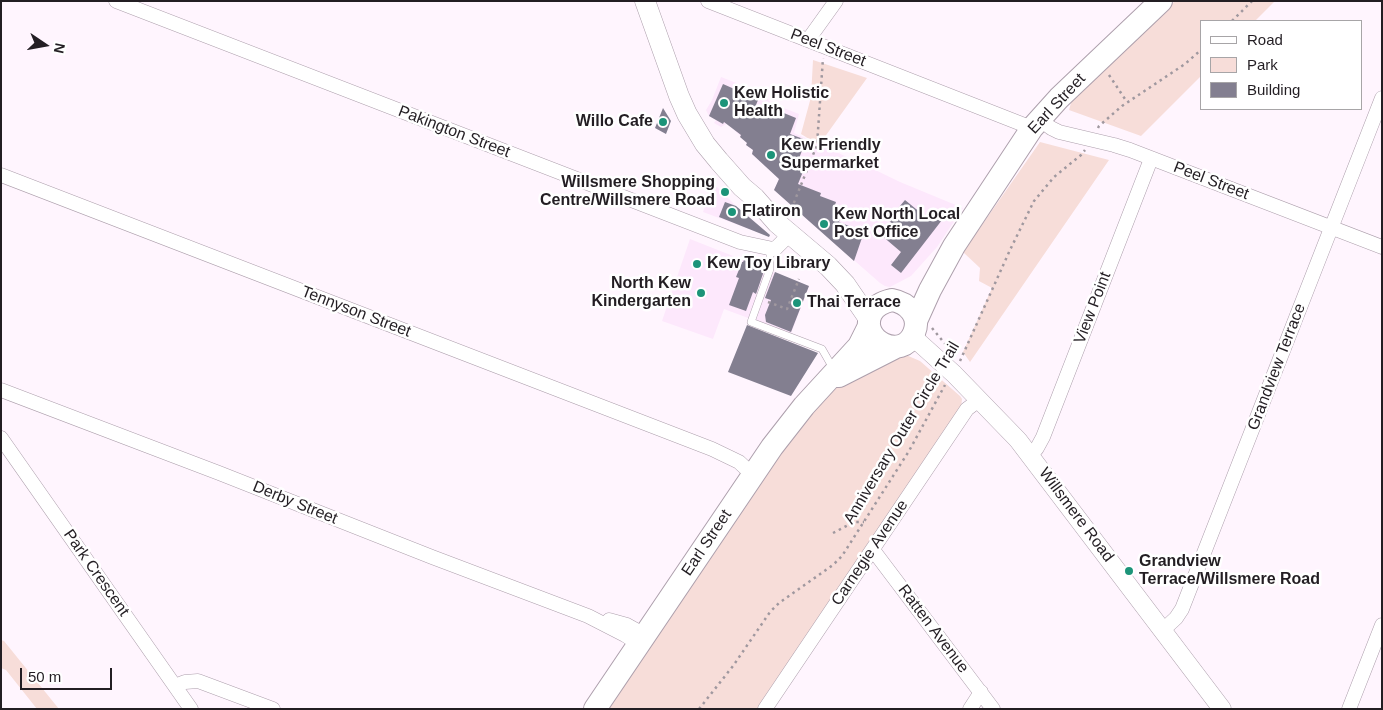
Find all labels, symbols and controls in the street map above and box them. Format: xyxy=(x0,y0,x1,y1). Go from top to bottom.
north arrow xyxy=(20,20,70,70)
legend xyxy=(1200,20,1363,110)
street label: Peel Street xyxy=(788,25,868,71)
text: Road xyxy=(1247,31,1283,48)
text: N xyxy=(51,42,69,55)
text: Park xyxy=(1247,56,1278,73)
street label: Earl Street xyxy=(1024,70,1090,138)
text: Building xyxy=(1247,81,1300,98)
place label: Kew Holistic Health xyxy=(734,84,829,122)
marker: Kew Holistic Health xyxy=(718,97,730,109)
street label: Pakington Street xyxy=(395,102,513,162)
place label: Willo Cafe xyxy=(576,112,653,132)
marker: Willo Cafe xyxy=(657,116,669,128)
place label: Kew Friendly Supermarket xyxy=(781,136,881,174)
marker: Kew Friendly Supermarket xyxy=(765,149,777,161)
street label: Peel Street xyxy=(1171,158,1251,204)
place label: Willsmere Shopping Centre/Willsmere Road xyxy=(540,173,715,211)
marker: Willsmere Shopping Centre/Willsmere Road xyxy=(719,186,731,198)
place label: Flatiron xyxy=(742,202,801,222)
place label: Kew North Local Post Office xyxy=(834,205,960,243)
marker: Flatiron xyxy=(726,206,738,218)
marker: Kew North Local Post Office xyxy=(818,218,830,230)
place label: Kew Toy Library xyxy=(707,254,830,274)
marker: Kew Toy Library xyxy=(691,258,703,270)
street label: View Point xyxy=(1071,269,1115,347)
place label: North Kew Kindergarten xyxy=(591,274,691,312)
street label: Tennyson Street xyxy=(299,282,413,342)
marker: North Kew Kindergarten xyxy=(695,287,707,299)
place label: Thai Terrace xyxy=(807,293,901,313)
marker: Thai Terrace xyxy=(791,297,803,309)
street label: Grandview Terrace xyxy=(1244,301,1310,433)
street label: Anniversary Outer Circle Trail xyxy=(840,338,964,528)
street label: Willsmere Road xyxy=(1034,464,1118,566)
street label: Derby Street xyxy=(250,477,340,529)
street label: Carnegie Avenue xyxy=(828,497,912,609)
street label: Earl Street xyxy=(678,506,736,580)
street label: Park Crescent xyxy=(59,526,133,620)
place label: Grandview Terrace/Willsmere Road xyxy=(1139,552,1320,590)
marker: Grandview Terrace/Willsmere Road xyxy=(1123,565,1135,577)
street label: Ratten Avenue xyxy=(894,581,972,677)
scale bar xyxy=(22,658,115,690)
text: 50 m xyxy=(28,668,61,685)

